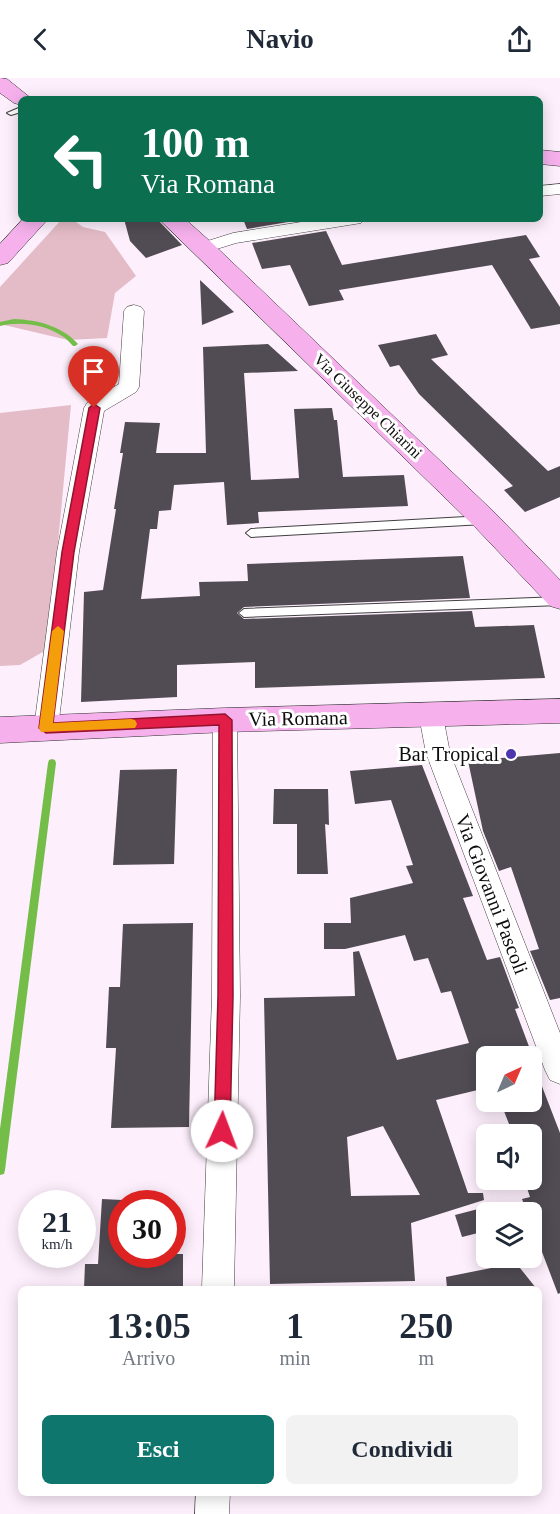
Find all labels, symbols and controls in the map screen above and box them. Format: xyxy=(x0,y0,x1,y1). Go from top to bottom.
icon: back xyxy=(24,23,57,56)
icon: share xyxy=(503,23,536,56)
text: Navio xyxy=(246,24,314,54)
icon: left xyxy=(42,120,120,198)
text: 100 m xyxy=(141,120,250,166)
text: Via Romana xyxy=(141,169,275,199)
pin xyxy=(68,346,119,408)
street label: Via Giuseppe Chiarini xyxy=(310,350,426,463)
icon: arrive xyxy=(77,355,110,388)
street label: Via Romana xyxy=(248,706,348,730)
place label: Bar Tropical xyxy=(398,743,499,766)
marker: Bar Tropical xyxy=(504,747,518,761)
street label: Via Giovanni Pascoli xyxy=(451,811,533,978)
north arrow xyxy=(476,1046,542,1112)
map controls xyxy=(476,1046,542,1268)
position arrow xyxy=(190,1099,254,1163)
button: sound xyxy=(476,1124,542,1190)
speed limit sign: 30 xyxy=(108,1190,186,1268)
button: layers xyxy=(476,1202,542,1268)
text: 21 xyxy=(42,1205,72,1238)
text: km/h xyxy=(42,1236,72,1252)
text: 13:05 xyxy=(107,1306,191,1346)
text: 1 xyxy=(286,1306,304,1346)
text: 250 xyxy=(399,1306,453,1346)
text: Arrivo xyxy=(122,1347,175,1369)
text: min xyxy=(279,1347,311,1369)
text: m xyxy=(419,1347,434,1369)
button: Esci xyxy=(42,1415,274,1484)
button: Condividi xyxy=(286,1415,518,1484)

